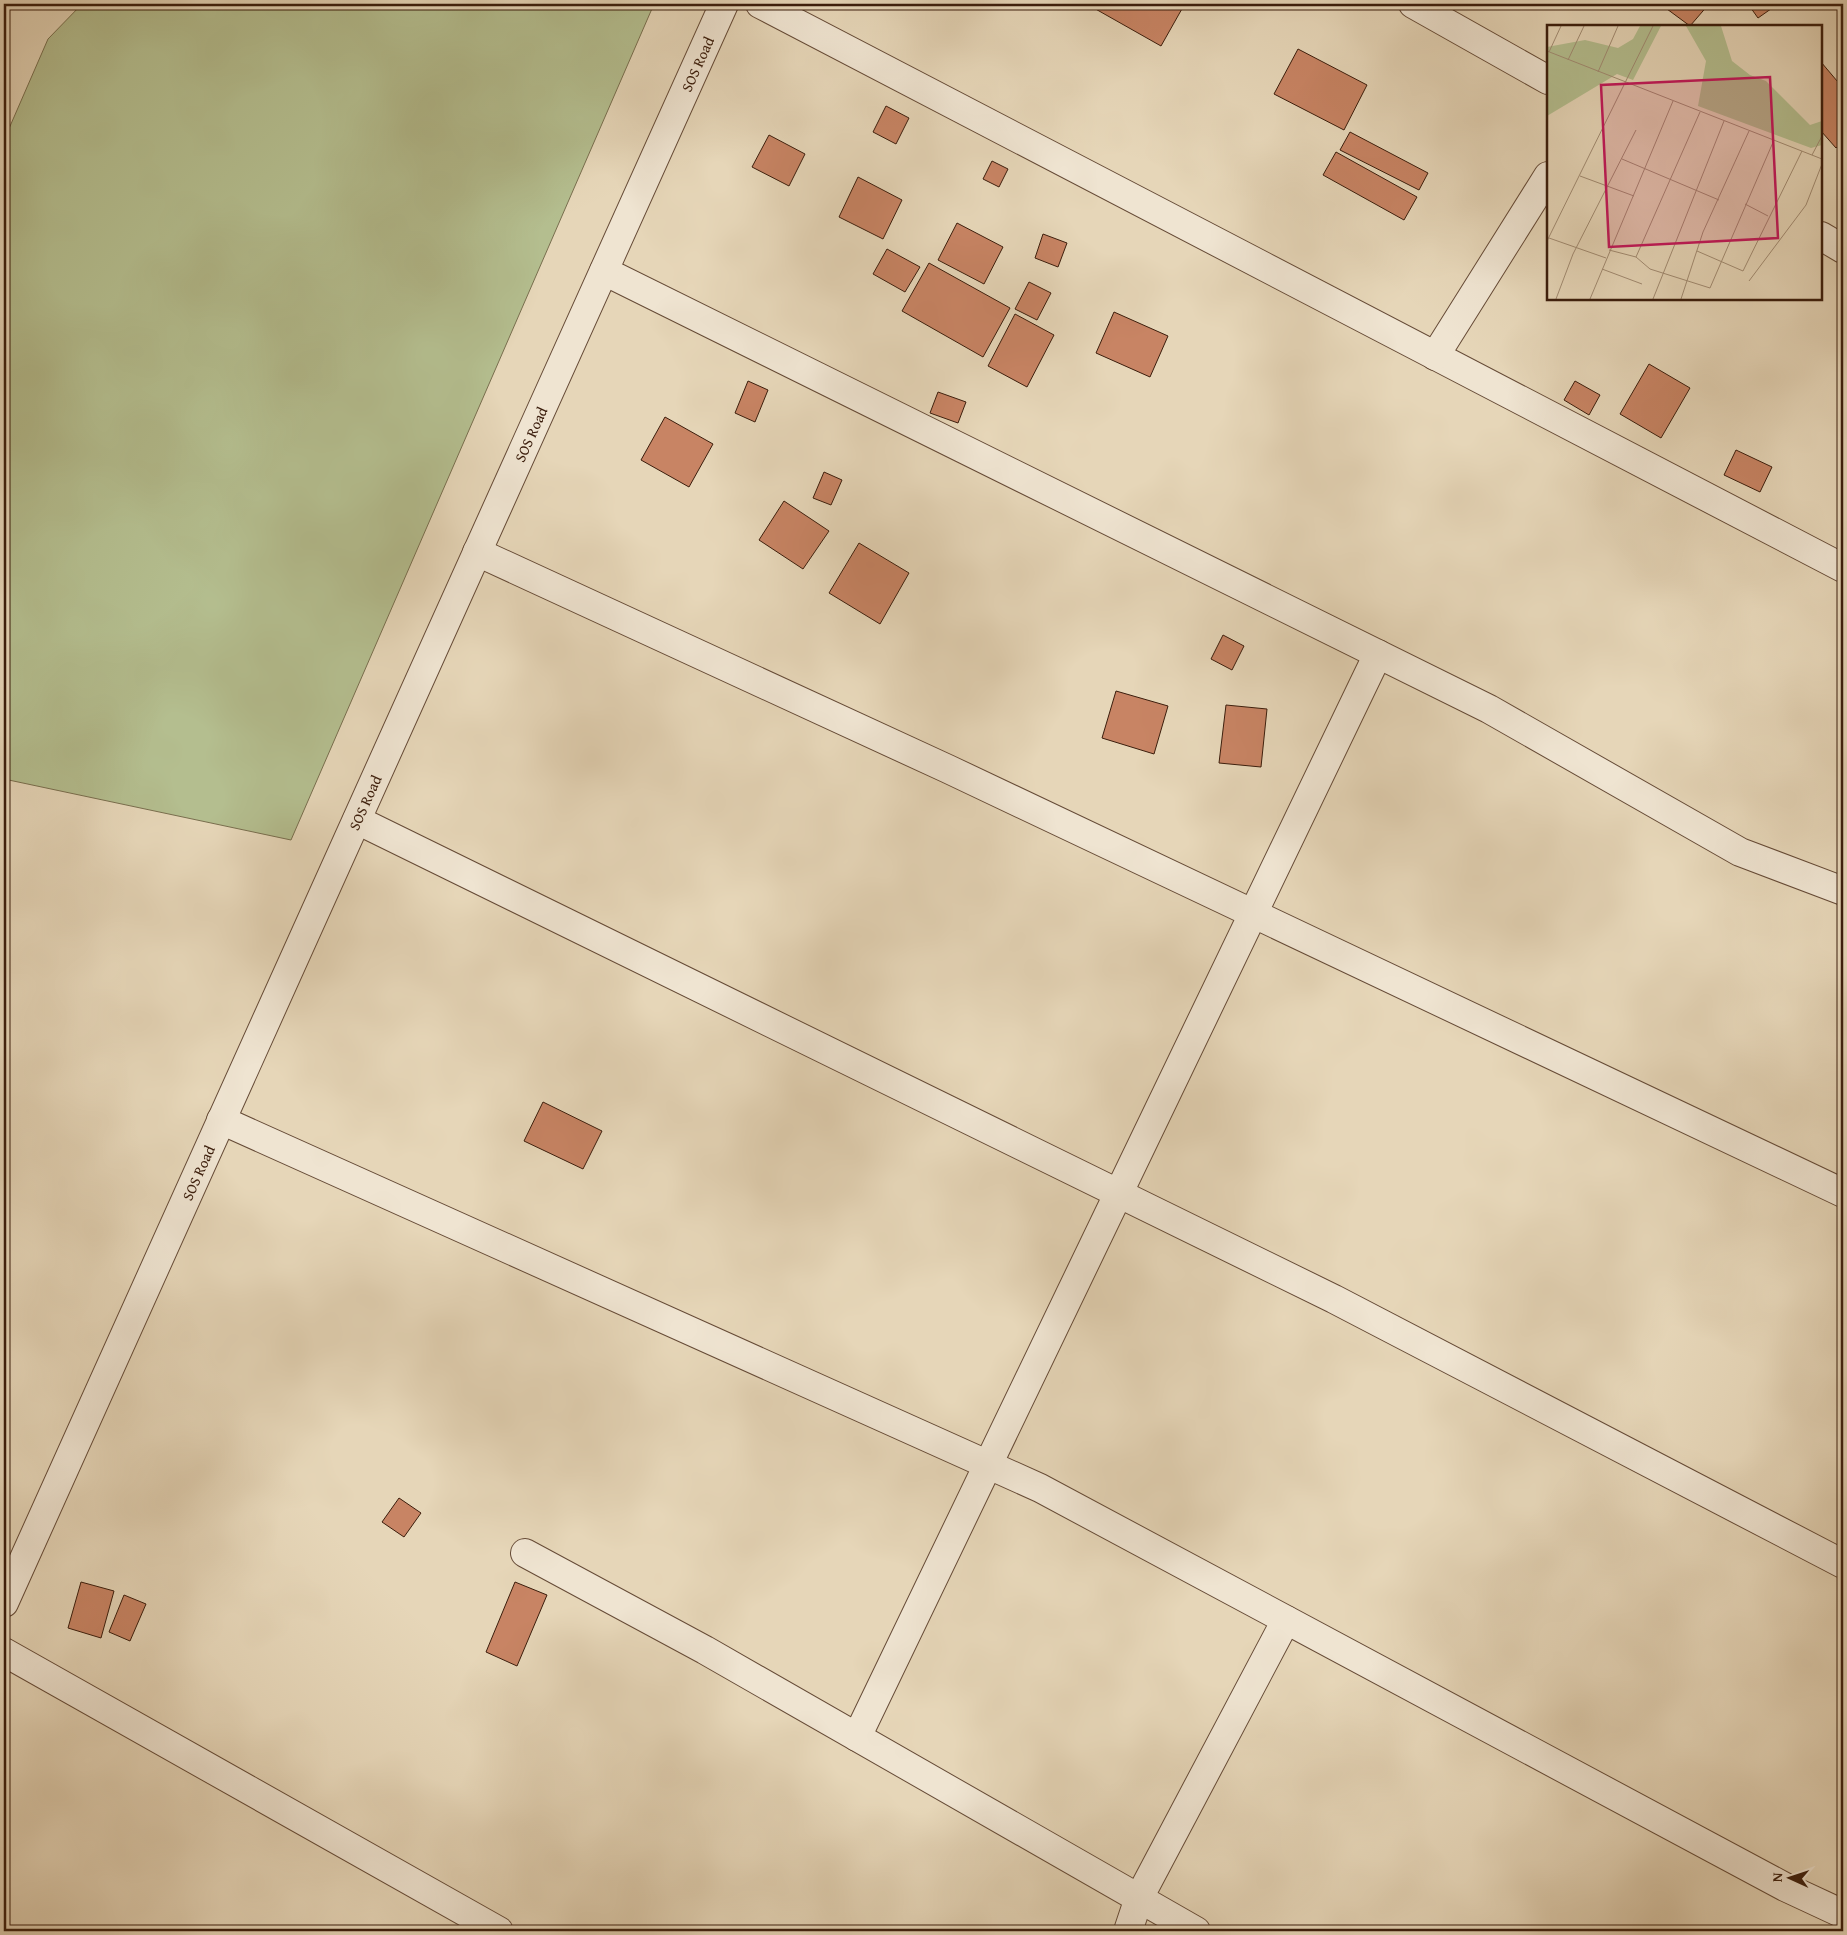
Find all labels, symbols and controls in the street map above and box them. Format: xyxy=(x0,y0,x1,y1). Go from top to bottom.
inset map xyxy=(1547,25,1822,300)
street label: SOS Road xyxy=(675,33,719,95)
street label: SOS Road xyxy=(509,403,552,465)
street label: SOS Road xyxy=(343,771,386,833)
street label: SOS Road xyxy=(176,1142,219,1204)
north arrow xyxy=(1764,1852,1814,1902)
text: N xyxy=(1767,1871,1787,1883)

